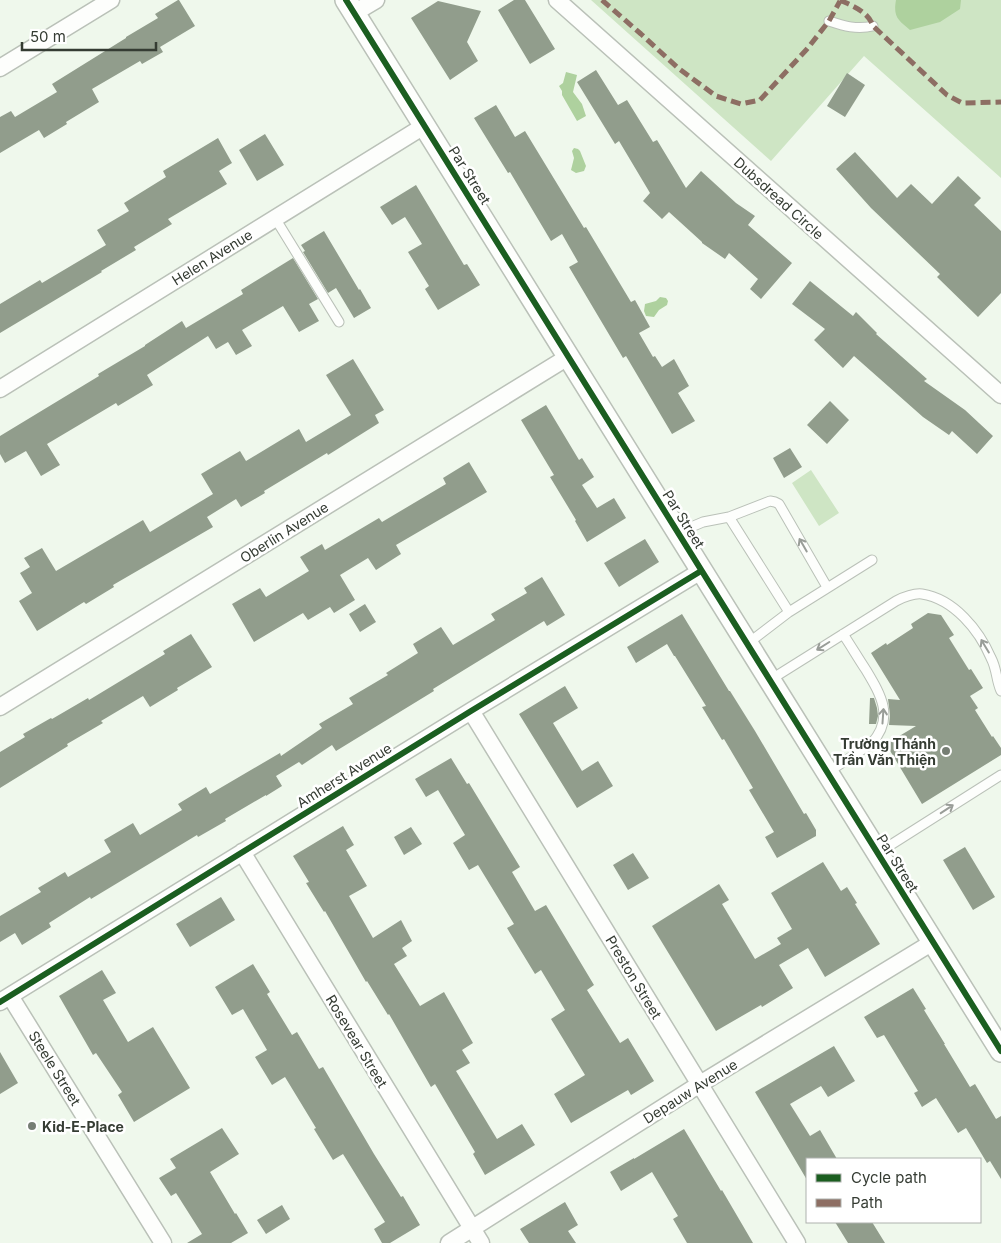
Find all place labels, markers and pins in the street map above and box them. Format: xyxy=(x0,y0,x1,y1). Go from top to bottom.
place label: Trường Thánh Trần Văn Thiện xyxy=(833,735,936,768)
marker: Trường Thánh Trần Văn Thiện xyxy=(940,745,952,757)
place label: Kid-E-Place xyxy=(42,1118,124,1135)
marker: Kid-E-Place xyxy=(26,1120,38,1132)

